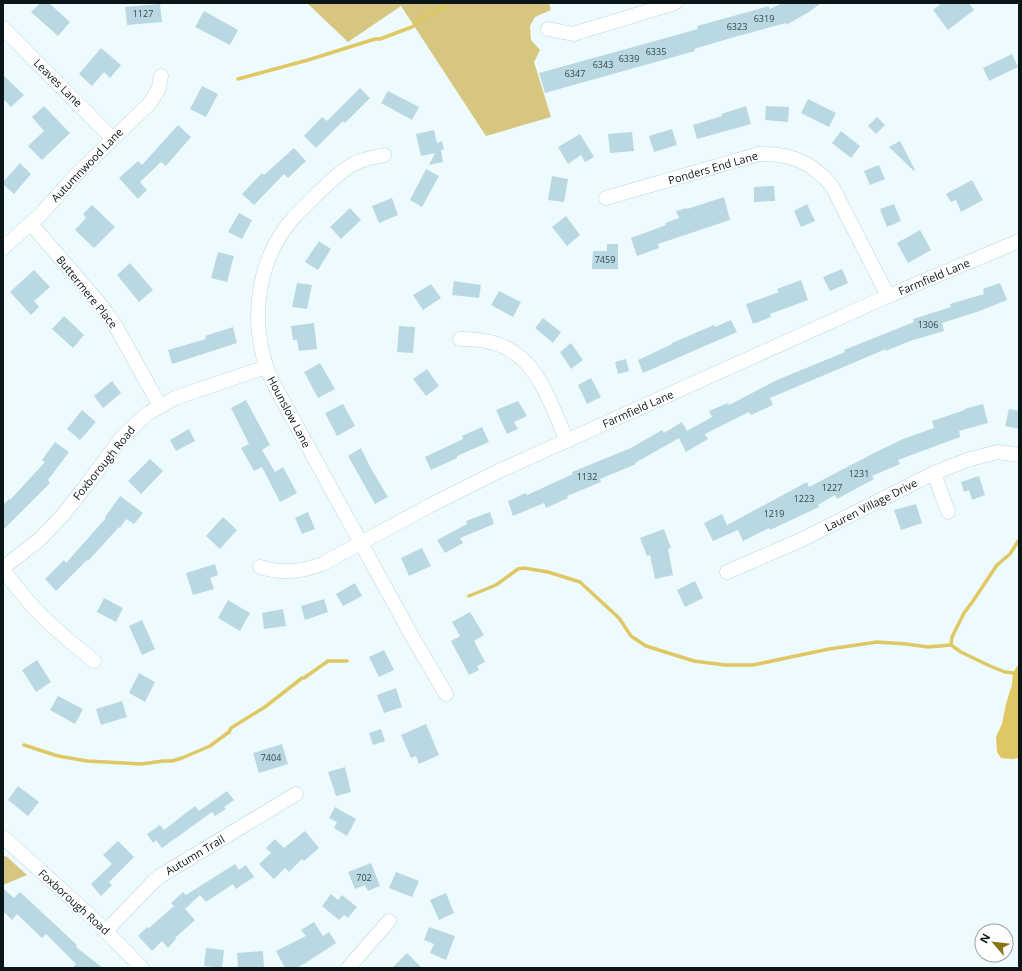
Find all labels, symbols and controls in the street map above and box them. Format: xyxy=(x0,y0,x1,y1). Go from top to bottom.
house number: 1127 xyxy=(133,7,153,20)
house number: 6319 xyxy=(754,12,774,25)
house number: 6323 xyxy=(727,20,747,33)
house number: 6335 xyxy=(646,45,666,58)
house number: 6339 xyxy=(619,52,639,65)
street label: Leaves Lane xyxy=(31,55,86,110)
house number: 6343 xyxy=(593,58,613,71)
house number: 6347 xyxy=(565,67,585,80)
street label: Autumnwood Lane xyxy=(47,124,126,205)
street label: Ponders End Lane xyxy=(666,148,759,188)
street label: Buttermere Place xyxy=(53,252,121,331)
house number: 7459 xyxy=(595,253,615,266)
street label: Farmfield Lane xyxy=(896,255,972,298)
house number: 1306 xyxy=(918,318,938,331)
street label: Hounslow Lane xyxy=(264,373,315,450)
street label: Farmfield Lane xyxy=(600,386,676,431)
street label: Foxborough Road xyxy=(69,423,138,503)
house number: 1231 xyxy=(849,467,869,480)
house number: 1132 xyxy=(577,470,597,483)
street label: Lauren Village Drive xyxy=(822,475,920,534)
house number: 1227 xyxy=(822,481,842,494)
house number: 1223 xyxy=(794,492,814,505)
house number: 1219 xyxy=(764,507,784,520)
house number: 7404 xyxy=(261,751,281,764)
street label: Autumn Trail xyxy=(162,831,227,878)
street label: Foxborough Road xyxy=(35,866,113,938)
house number: 702 xyxy=(356,871,372,884)
north arrow xyxy=(974,923,1014,963)
text: N xyxy=(976,931,993,946)

